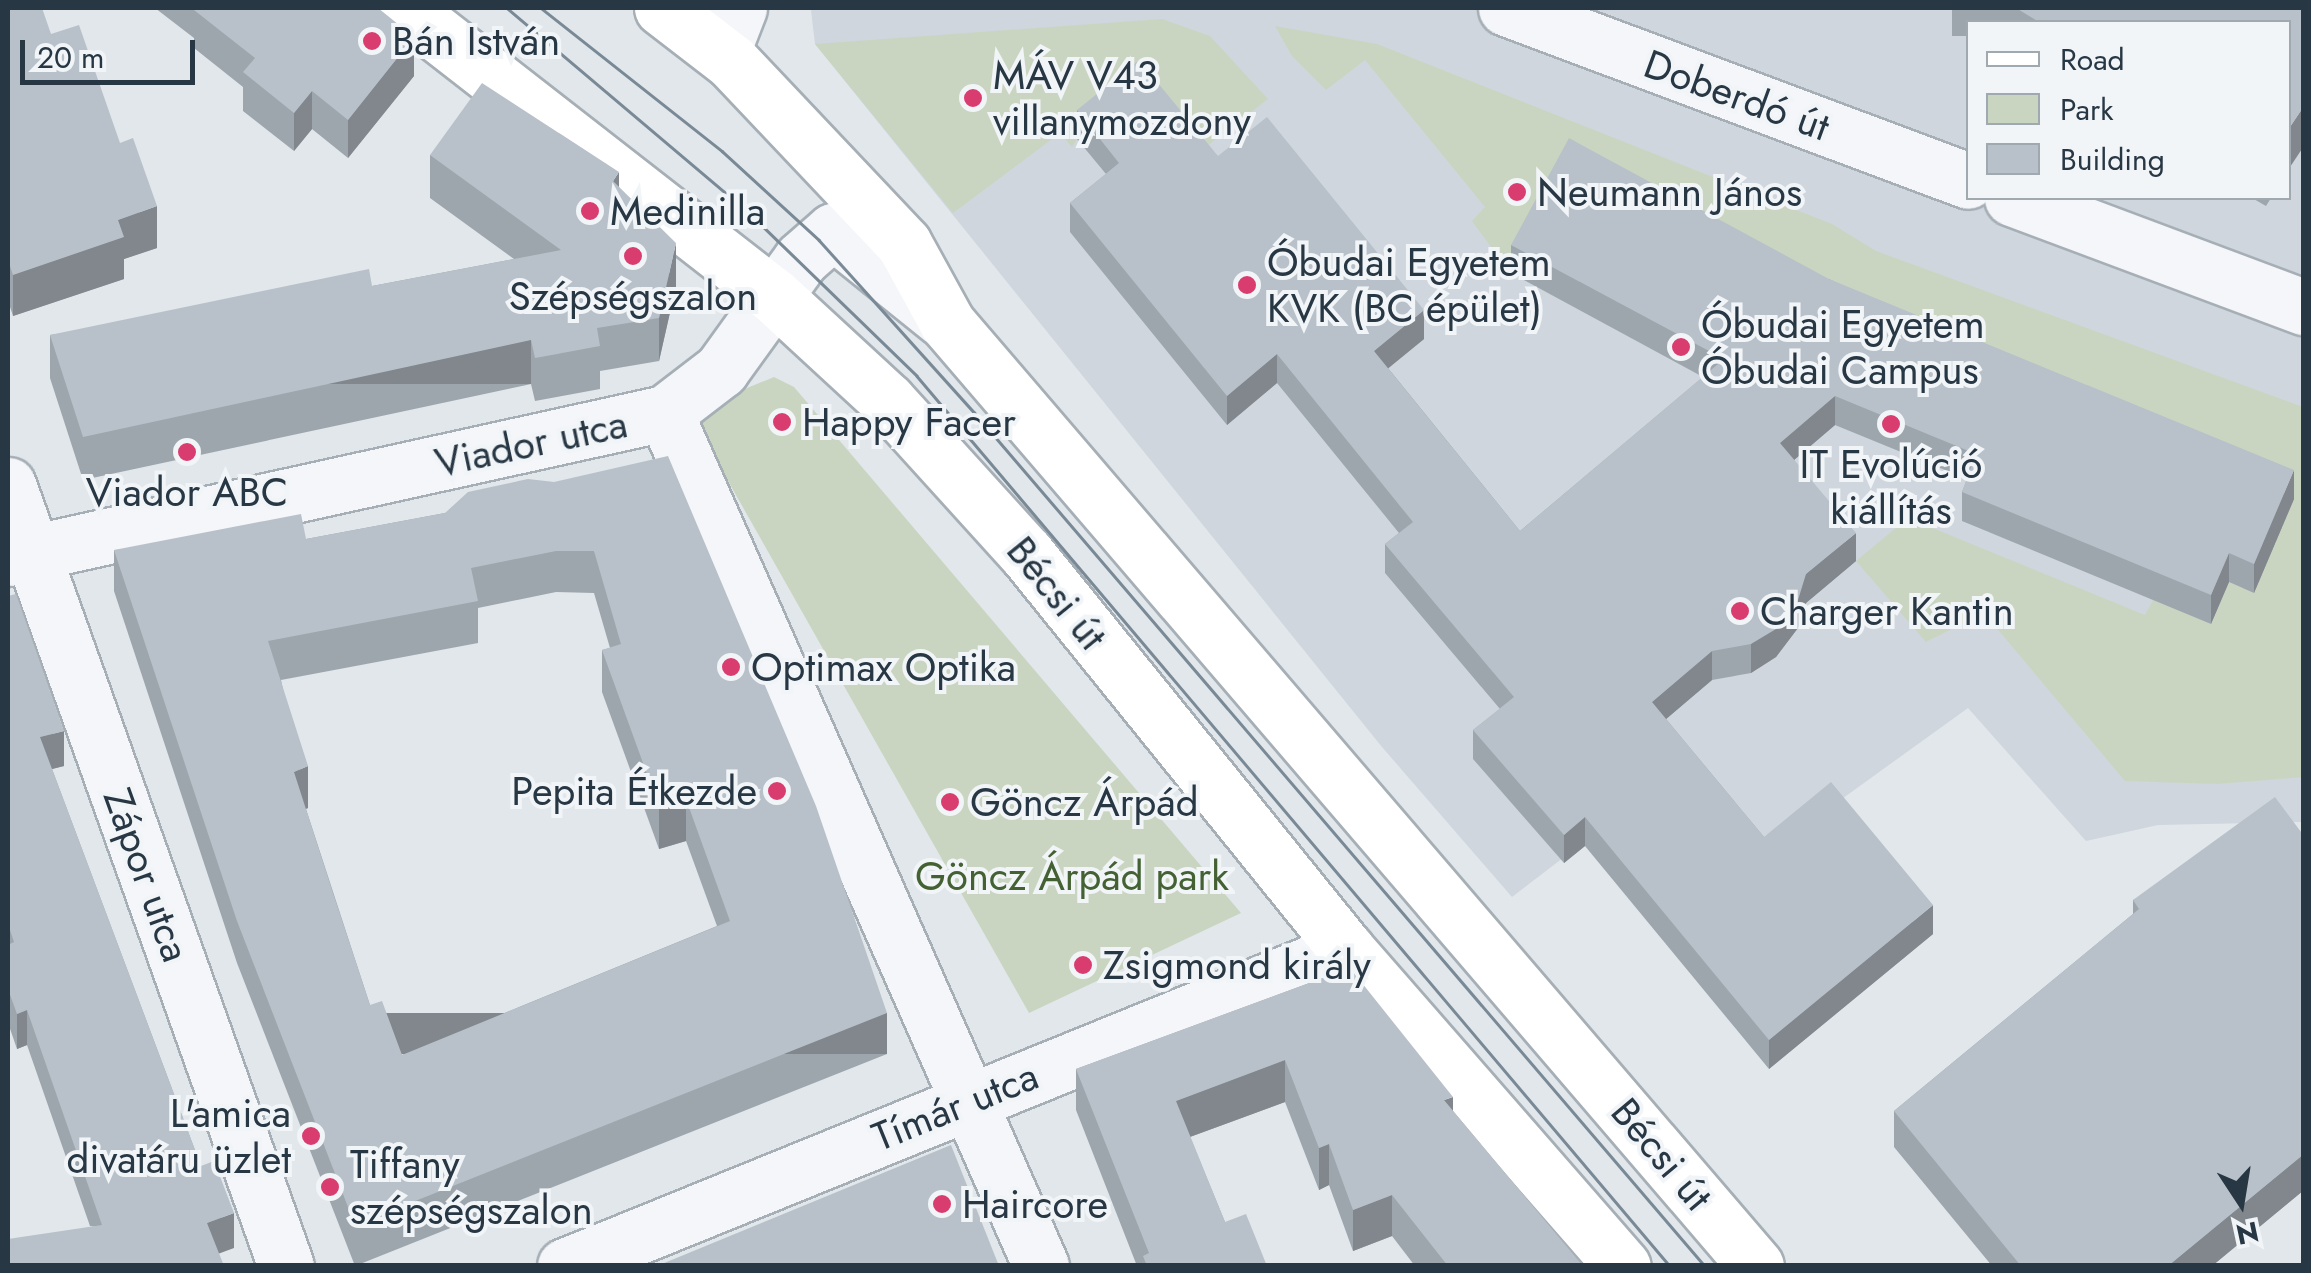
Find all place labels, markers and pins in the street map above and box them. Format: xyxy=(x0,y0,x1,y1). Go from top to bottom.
place label: Bán István xyxy=(392,17,560,65)
marker: Bán István xyxy=(361,30,383,52)
place label: MÁV V43 villanymozdony xyxy=(993,51,1251,145)
marker: MÁV V43 villanymozdony xyxy=(962,87,984,109)
place label: Neumann János xyxy=(1537,168,1802,216)
marker: Neumann János xyxy=(1506,181,1528,203)
place label: Medinilla xyxy=(610,187,765,235)
marker: Medinilla xyxy=(579,200,601,222)
place label: Óbudai Egyetem KVK (BC épület) xyxy=(1267,238,1551,332)
marker: Szépségszalon xyxy=(622,245,644,267)
place label: Szépségszalon xyxy=(509,272,757,320)
marker: Óbudai Egyetem KVK (BC épület) xyxy=(1236,274,1258,296)
place label: Óbudai Egyetem Óbudai Campus xyxy=(1701,300,1985,394)
marker: Óbudai Egyetem Óbudai Campus xyxy=(1670,336,1692,358)
place label: Happy Facer xyxy=(802,398,1016,446)
marker: Happy Facer xyxy=(771,411,793,433)
marker: IT Evolúció kiállítás xyxy=(1880,413,1902,435)
place label: IT Evolúció kiállítás xyxy=(1800,440,1982,534)
marker: Viador ABC xyxy=(176,441,198,463)
place label: Viador ABC xyxy=(86,468,288,516)
place label: Charger Kantin xyxy=(1760,587,2014,635)
marker: Charger Kantin xyxy=(1729,600,1751,622)
place label: Optimax Optika xyxy=(751,643,1016,691)
marker: Optimax Optika xyxy=(720,656,742,678)
place label: Pepita Étkezde xyxy=(511,767,757,815)
place label: Göncz Árpád xyxy=(970,778,1198,826)
marker: Pepita Étkezde xyxy=(766,780,788,802)
marker: Göncz Árpád xyxy=(939,791,961,813)
place label: Zsigmond király xyxy=(1103,941,1371,989)
marker: Zsigmond király xyxy=(1072,954,1094,976)
place label: L'amica divatáru üzlet xyxy=(66,1089,291,1183)
marker: L'amica divatáru üzlet xyxy=(300,1125,322,1147)
place label: Tiffany szépségszalon xyxy=(350,1140,593,1234)
marker: Tiffany szépségszalon xyxy=(319,1176,341,1198)
place label: Haircore xyxy=(962,1180,1108,1228)
marker: Haircore xyxy=(931,1193,953,1215)

